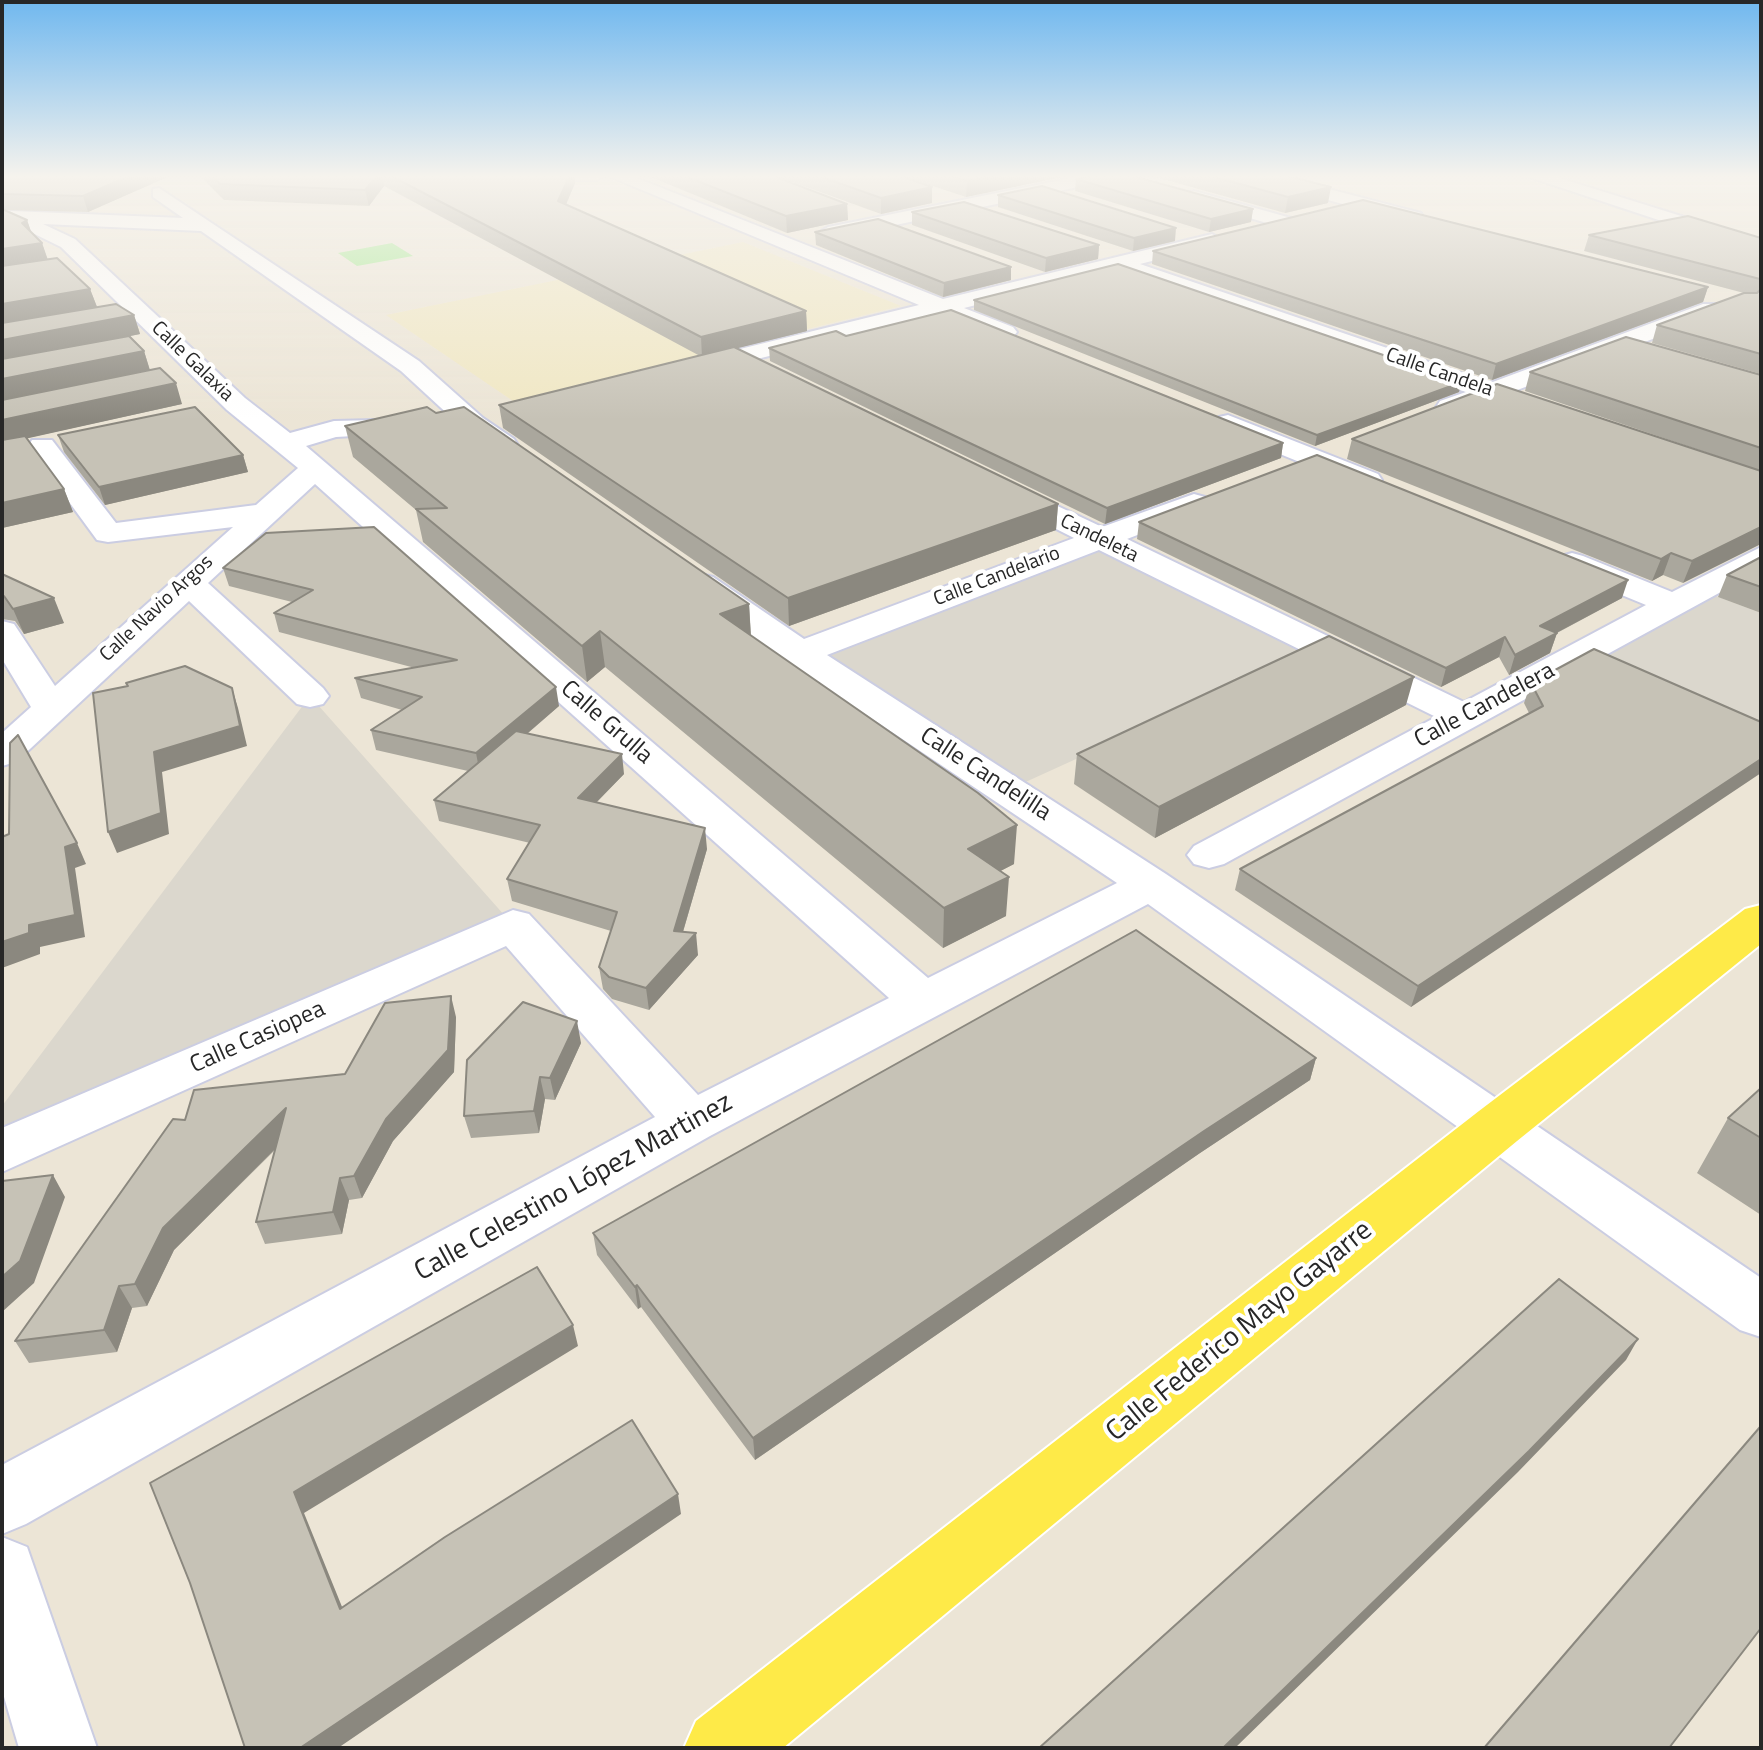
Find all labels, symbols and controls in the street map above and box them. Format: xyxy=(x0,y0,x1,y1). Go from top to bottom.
street label: Calle Galaxia xyxy=(146,317,238,407)
street label: Calle Candela xyxy=(1382,343,1496,403)
street label: Candeleta xyxy=(1056,510,1142,568)
street label: Calle Candelario xyxy=(930,542,1064,612)
street label: Calle Navio Argos xyxy=(95,550,219,668)
street label: Calle Candelera xyxy=(1410,657,1560,755)
street label: Calle Grulla xyxy=(554,675,658,771)
street label: Calle Candelilla xyxy=(914,722,1056,828)
street label: Calle Casiopea xyxy=(186,995,330,1081)
street label: Calle Celestino López Martinez xyxy=(409,1086,739,1290)
street label: Calle Federico Mayo Gayarre xyxy=(1100,1215,1380,1449)

